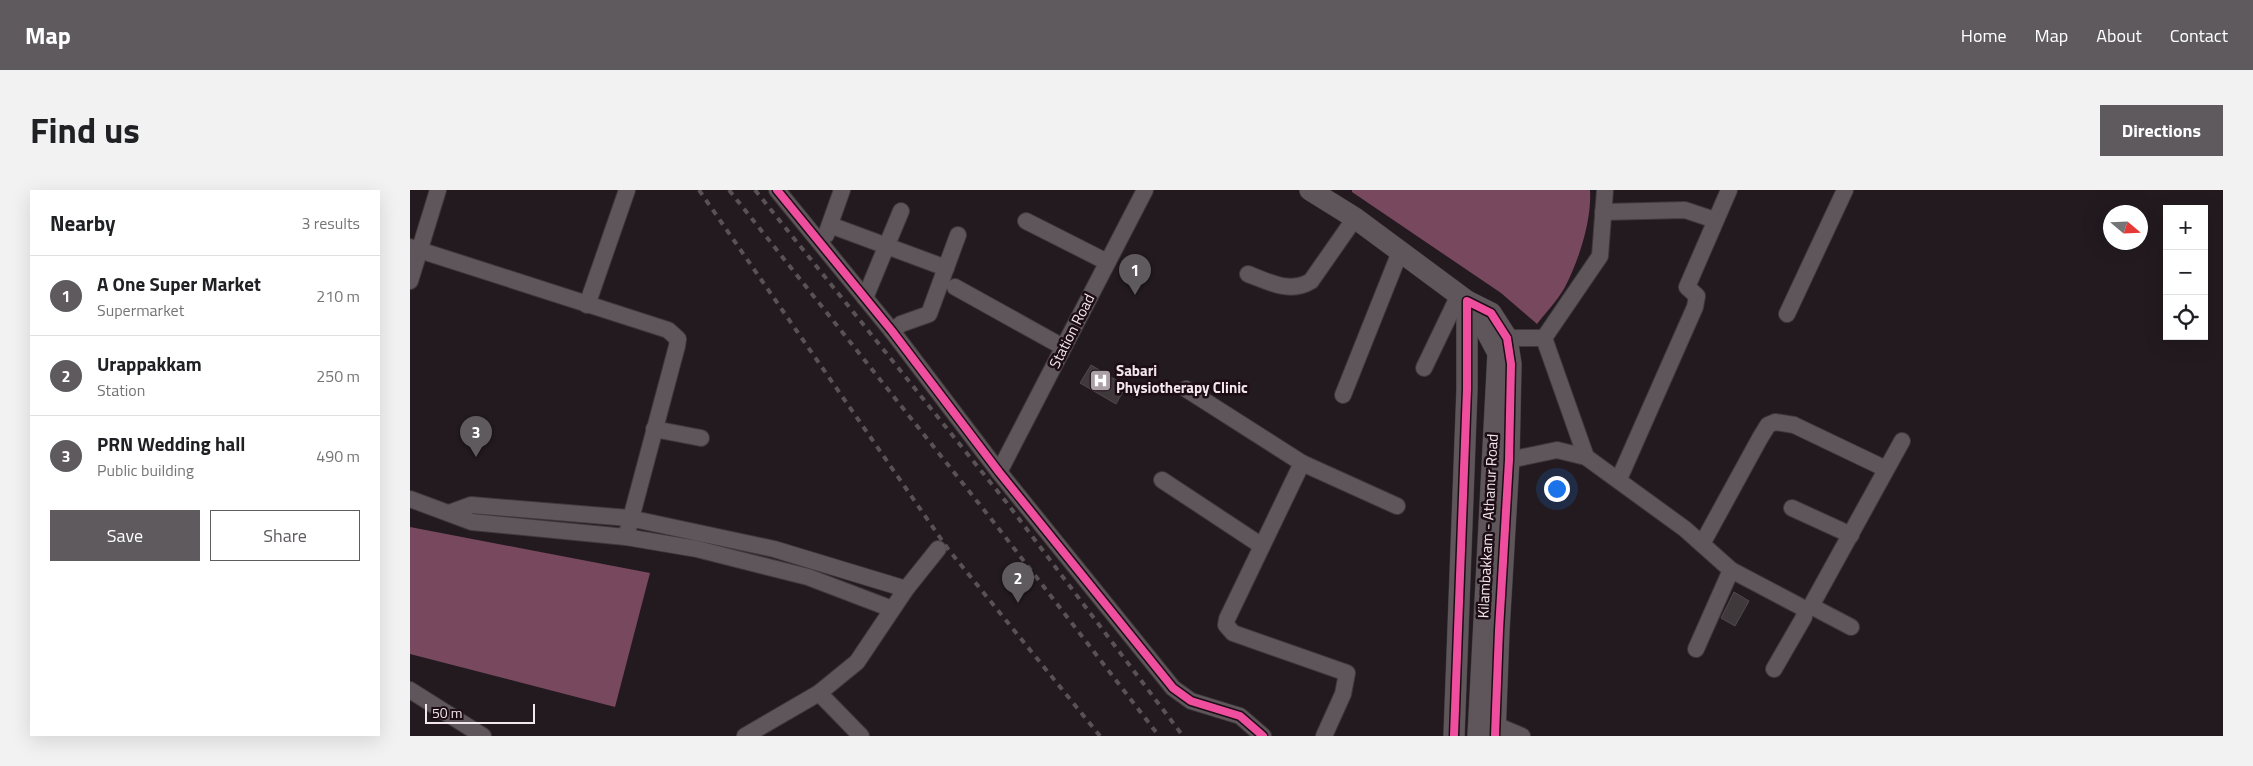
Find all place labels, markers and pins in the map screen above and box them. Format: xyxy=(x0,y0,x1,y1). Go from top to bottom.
pin: 1 xyxy=(1119,254,1151,295)
place label: Sabari Physiotherapy Clinic xyxy=(1116,359,1248,399)
hospital icon: Sabari Physiotherapy Clinic xyxy=(1088,368,1112,392)
pin: 3 xyxy=(460,416,492,457)
pin: 2 xyxy=(1002,562,1034,603)

